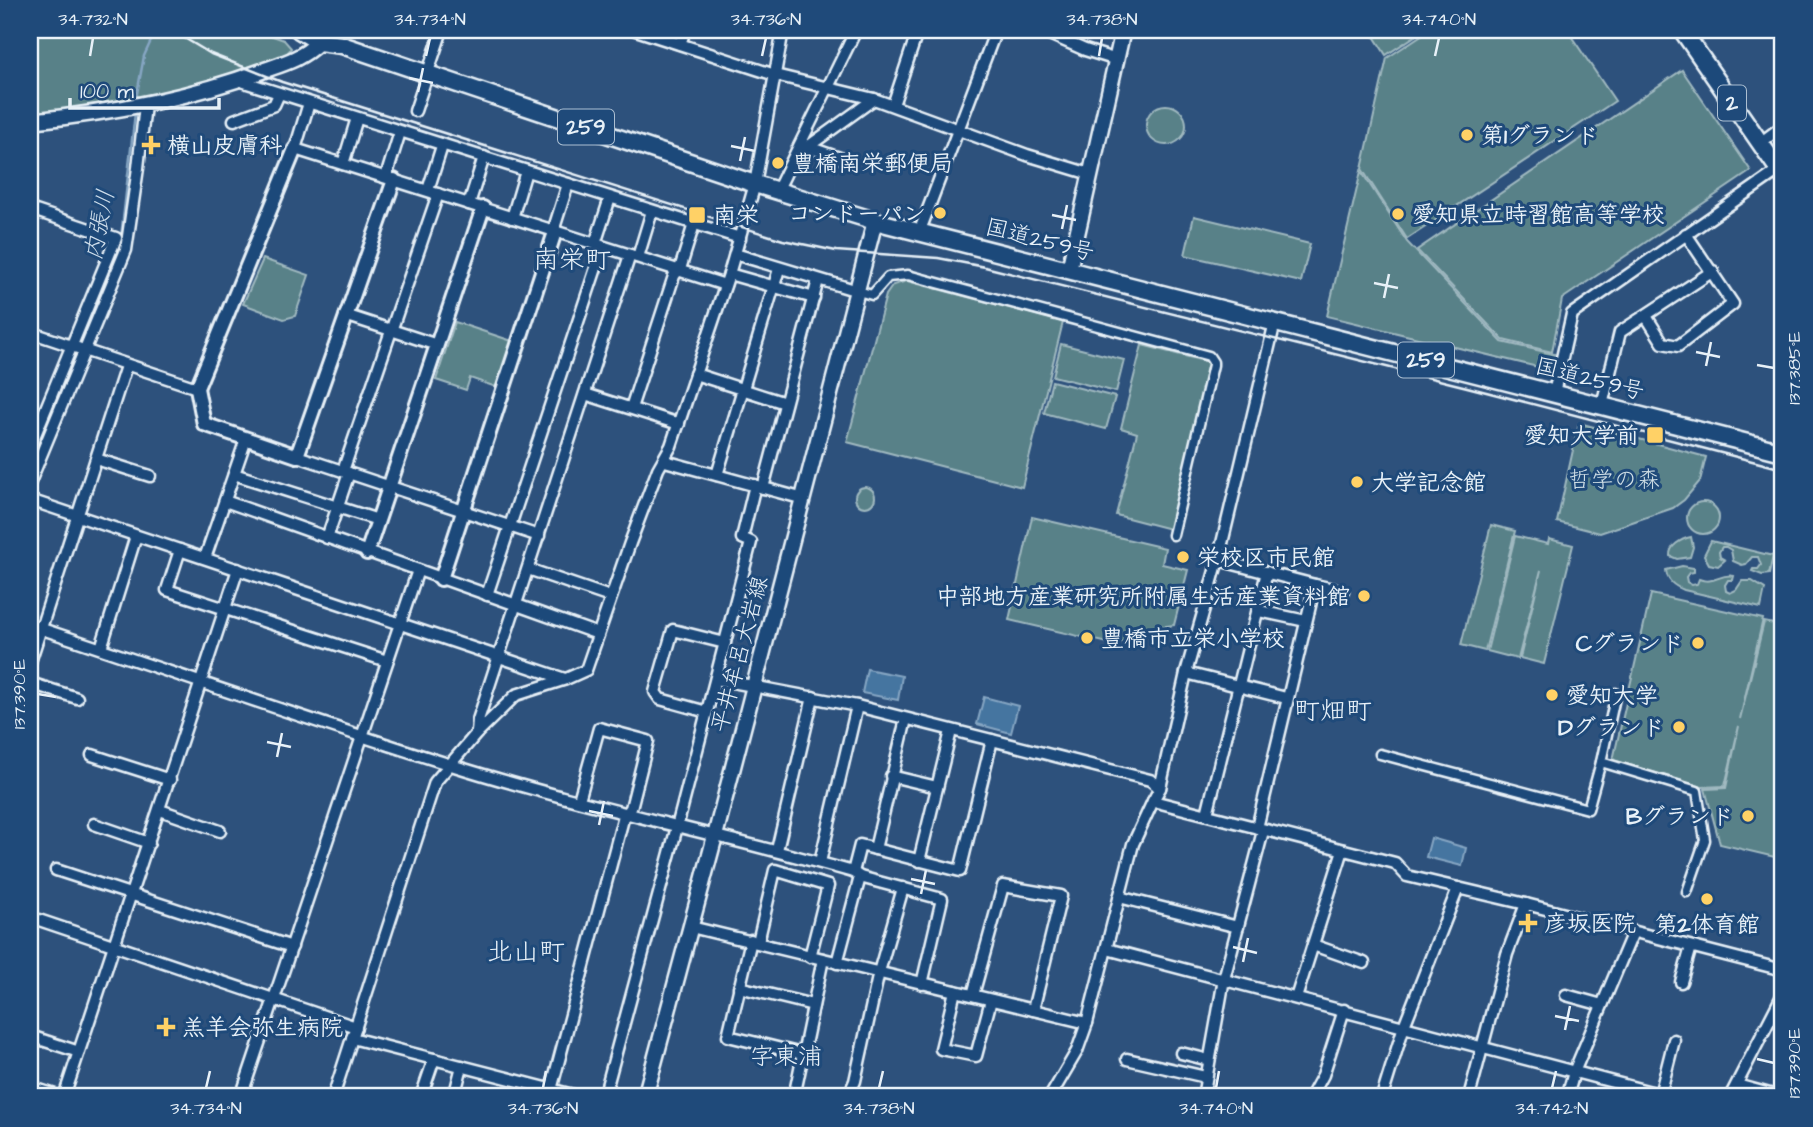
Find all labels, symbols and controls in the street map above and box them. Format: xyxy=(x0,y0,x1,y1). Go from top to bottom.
text: 34.732°N xyxy=(58,7,128,32)
text: 34.734°N xyxy=(394,7,466,32)
text: 34.736°N xyxy=(731,7,801,32)
text: 34.738°N xyxy=(1066,7,1138,32)
text: 34.740°N xyxy=(1402,7,1476,32)
scale bar xyxy=(70,66,219,110)
text: 100 m xyxy=(80,77,135,106)
road number: 2 xyxy=(1718,86,1746,120)
road number: 259 xyxy=(558,110,614,144)
place label: 第1グランド xyxy=(1481,120,1599,152)
marker: 第1グランド xyxy=(1459,127,1475,143)
place label: 横山皮膚科 xyxy=(167,130,282,162)
marker: 横山皮膚科 xyxy=(141,135,161,155)
place label: 豊橋南栄郵便局 xyxy=(792,148,953,180)
marker: 豊橋南栄郵便局 xyxy=(770,155,786,171)
water label: 内張川 xyxy=(76,187,124,264)
place label: コンドーパン xyxy=(788,198,926,230)
place label: 愛知県立時習館高等学校 xyxy=(1412,199,1665,231)
place label: 南栄 xyxy=(713,200,759,232)
marker: 南栄 xyxy=(687,205,707,225)
marker: コンドーパン xyxy=(932,205,948,221)
marker: 愛知県立時習館高等学校 xyxy=(1390,206,1406,222)
street label: 国道259号 xyxy=(982,211,1098,269)
district label: 南栄町 xyxy=(533,242,611,278)
text: 137.385°E xyxy=(1782,331,1807,405)
road number: 259 xyxy=(1398,342,1454,378)
street label: 国道259号 xyxy=(1532,350,1648,408)
place label: 愛知大学前 xyxy=(1524,420,1639,452)
marker: 愛知大学前 xyxy=(1645,425,1665,445)
park label: 哲学の森 xyxy=(1568,464,1660,496)
place label: 大学記念館 xyxy=(1371,467,1486,499)
marker: 大学記念館 xyxy=(1349,474,1365,490)
place label: 栄校区市民館 xyxy=(1197,542,1335,574)
marker: 栄校区市民館 xyxy=(1175,549,1191,565)
street label: 平井牟呂大岩線 xyxy=(704,572,776,736)
place label: 中部地方産業研究所附属生活産業資料館 xyxy=(936,581,1350,613)
marker: 中部地方産業研究所附属生活産業資料館 xyxy=(1356,588,1372,604)
place label: 豊橋市立栄小学校 xyxy=(1101,623,1285,655)
place label: Cグランド xyxy=(1576,628,1684,660)
marker: 豊橋市立栄小学校 xyxy=(1079,630,1095,646)
marker: Cグランド xyxy=(1690,635,1706,651)
text: 137.390°E xyxy=(7,658,32,729)
place label: 愛知大学 xyxy=(1566,680,1658,712)
marker: 愛知大学 xyxy=(1544,687,1560,703)
district label: 町畑町 xyxy=(1294,693,1372,729)
place label: Dグランド xyxy=(1558,712,1665,744)
marker: Dグランド xyxy=(1671,719,1687,735)
place label: Bグランド xyxy=(1626,801,1734,833)
marker: Bグランド xyxy=(1740,808,1756,824)
marker: 第2体育館 xyxy=(1699,891,1715,907)
place label: 彦坂医院 xyxy=(1544,908,1636,940)
place label: 第2体育館 xyxy=(1654,909,1760,941)
marker: 彦坂医院 xyxy=(1518,913,1538,933)
district label: 北山町 xyxy=(487,934,565,970)
place label: 羔羊会弥生病院 xyxy=(182,1012,343,1044)
marker: 羔羊会弥生病院 xyxy=(156,1017,176,1037)
text: 137.390°E xyxy=(1782,1027,1807,1098)
district label: 字東浦 xyxy=(750,1040,822,1074)
text: 34.734°N xyxy=(170,1096,242,1121)
text: 34.736°N xyxy=(508,1096,578,1121)
text: 34.738°N xyxy=(843,1096,915,1121)
text: 34.740°N xyxy=(1179,1096,1253,1121)
text: 34.742°N xyxy=(1516,1096,1588,1121)

